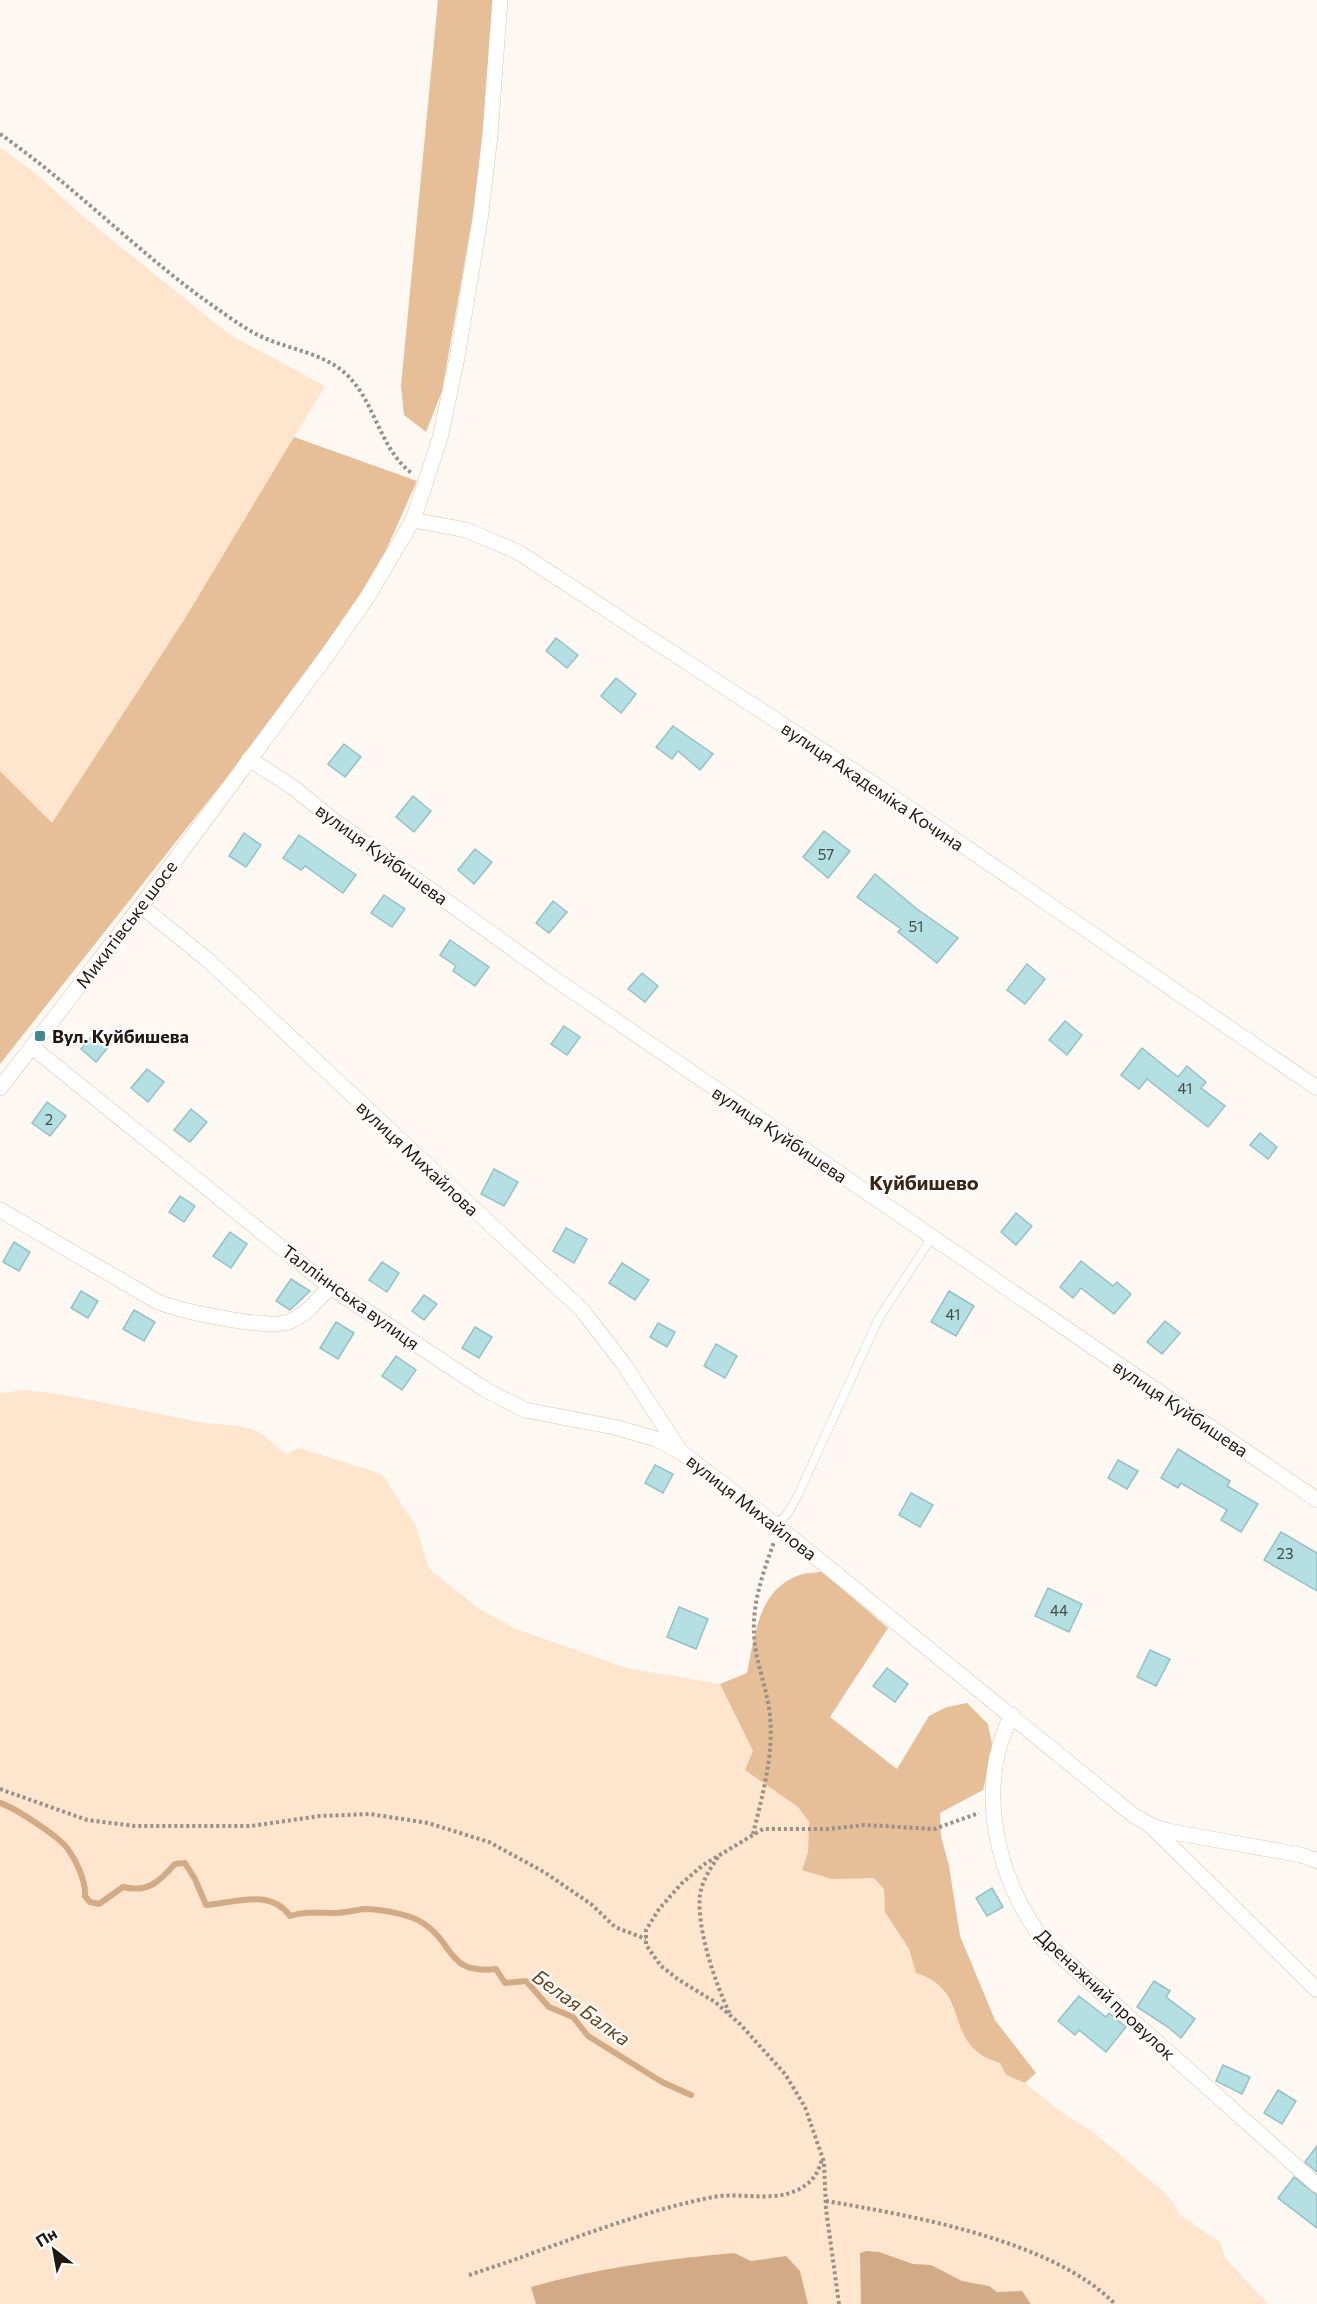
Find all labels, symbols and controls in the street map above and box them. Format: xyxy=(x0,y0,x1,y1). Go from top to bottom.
street label: вулиця Академіка Кочина xyxy=(778,717,968,855)
street label: вулиця Куйбишева xyxy=(312,799,452,909)
house number: 57 xyxy=(818,845,834,863)
street label: Микитівське шосе xyxy=(71,856,181,992)
house number: 51 xyxy=(908,917,924,935)
place label: Вул. Куйбишева xyxy=(52,1025,189,1047)
marker: Вул. Куйбишева xyxy=(33,1029,47,1043)
house number: 41 xyxy=(1178,1079,1192,1097)
street label: вулиця Куйбишева xyxy=(708,1081,852,1187)
street label: вулиця Михайлова xyxy=(352,1096,484,1220)
house number: 2 xyxy=(45,1110,53,1128)
district label: Куйбишево xyxy=(869,1170,979,1194)
street label: Талліннська вулиця xyxy=(278,1240,424,1354)
house number: 41 xyxy=(946,1305,960,1323)
street label: вулиця Куйбишева xyxy=(1109,1355,1253,1461)
street label: вулиця Михайлова xyxy=(683,1449,821,1565)
house number: 23 xyxy=(1277,1544,1293,1562)
house number: 44 xyxy=(1050,1601,1068,1619)
street label: Дренажний провулок xyxy=(1032,1924,1181,2065)
water label: Белая Балка xyxy=(528,1964,636,2050)
north arrow xyxy=(24,2220,84,2280)
text: Пн xyxy=(32,2223,60,2250)

